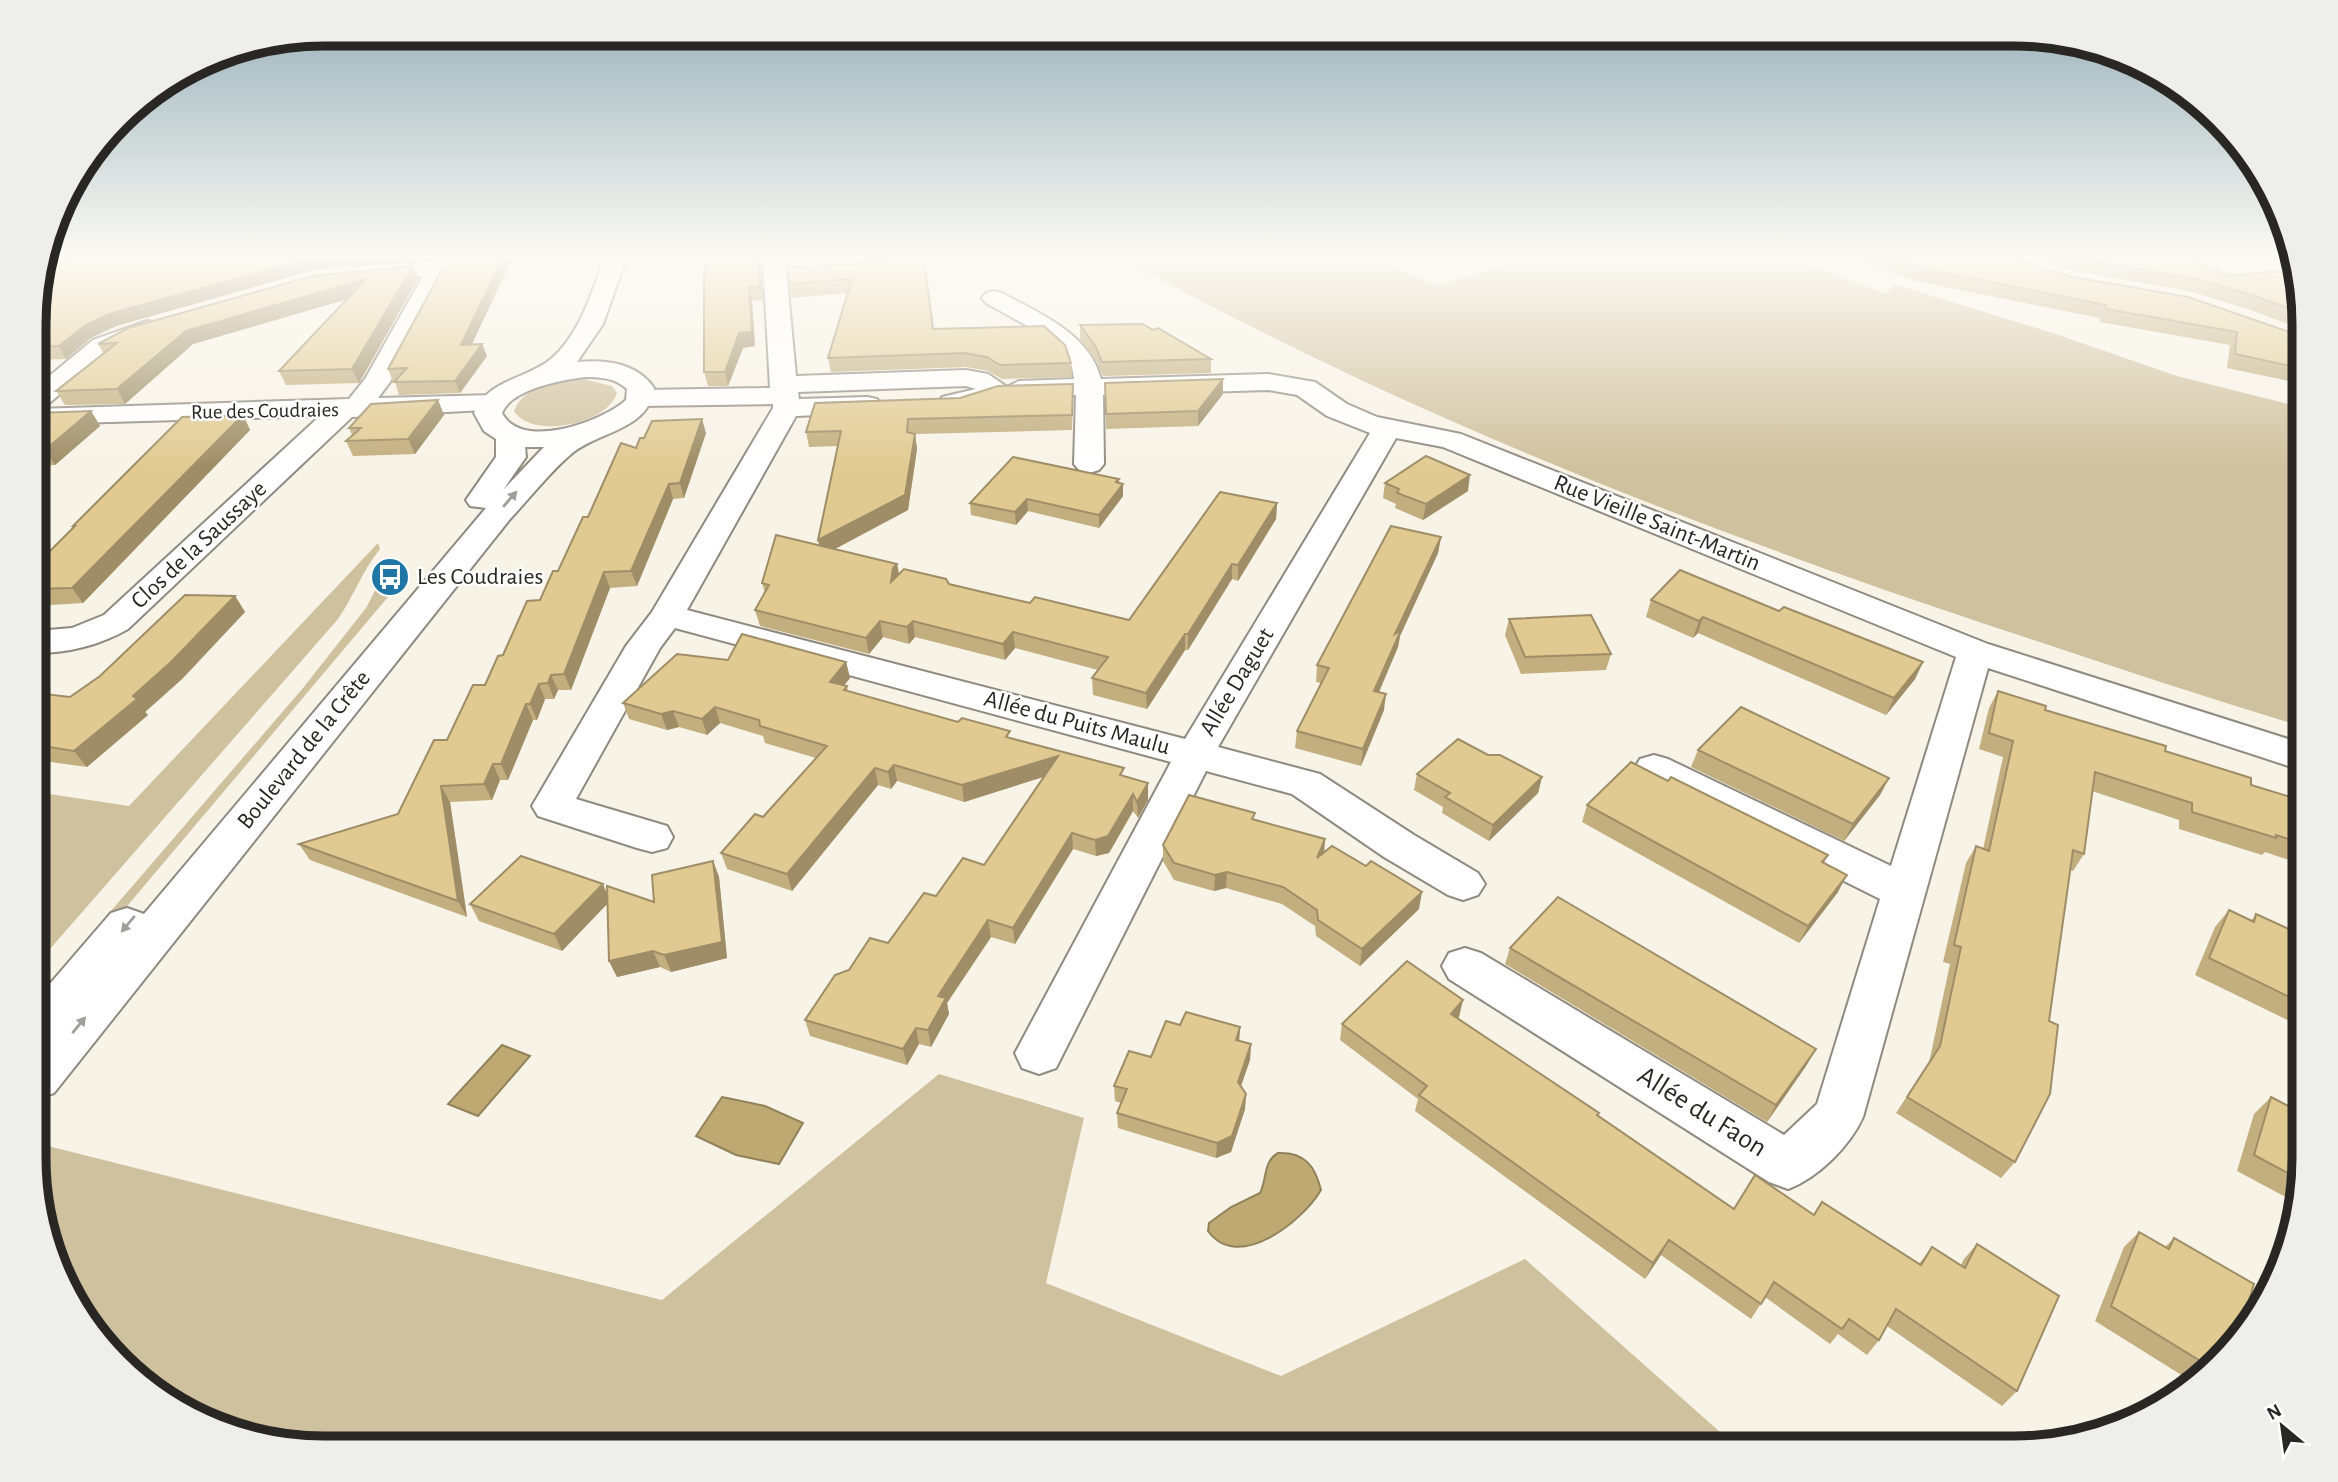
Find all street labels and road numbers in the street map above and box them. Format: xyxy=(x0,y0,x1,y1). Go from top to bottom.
street label: Rue des Coudraies xyxy=(191,399,339,423)
street label: Rue Vieille Saint-Martin xyxy=(1550,471,1764,575)
street label: Clos de la Saussaye xyxy=(127,476,271,614)
street label: Allée Daguet xyxy=(1196,624,1279,740)
street label: Boulevard de la Crête xyxy=(233,666,375,834)
street label: Allée du Puits Maulu xyxy=(981,687,1173,759)
street label: Allée du Faon xyxy=(1633,1061,1771,1163)

